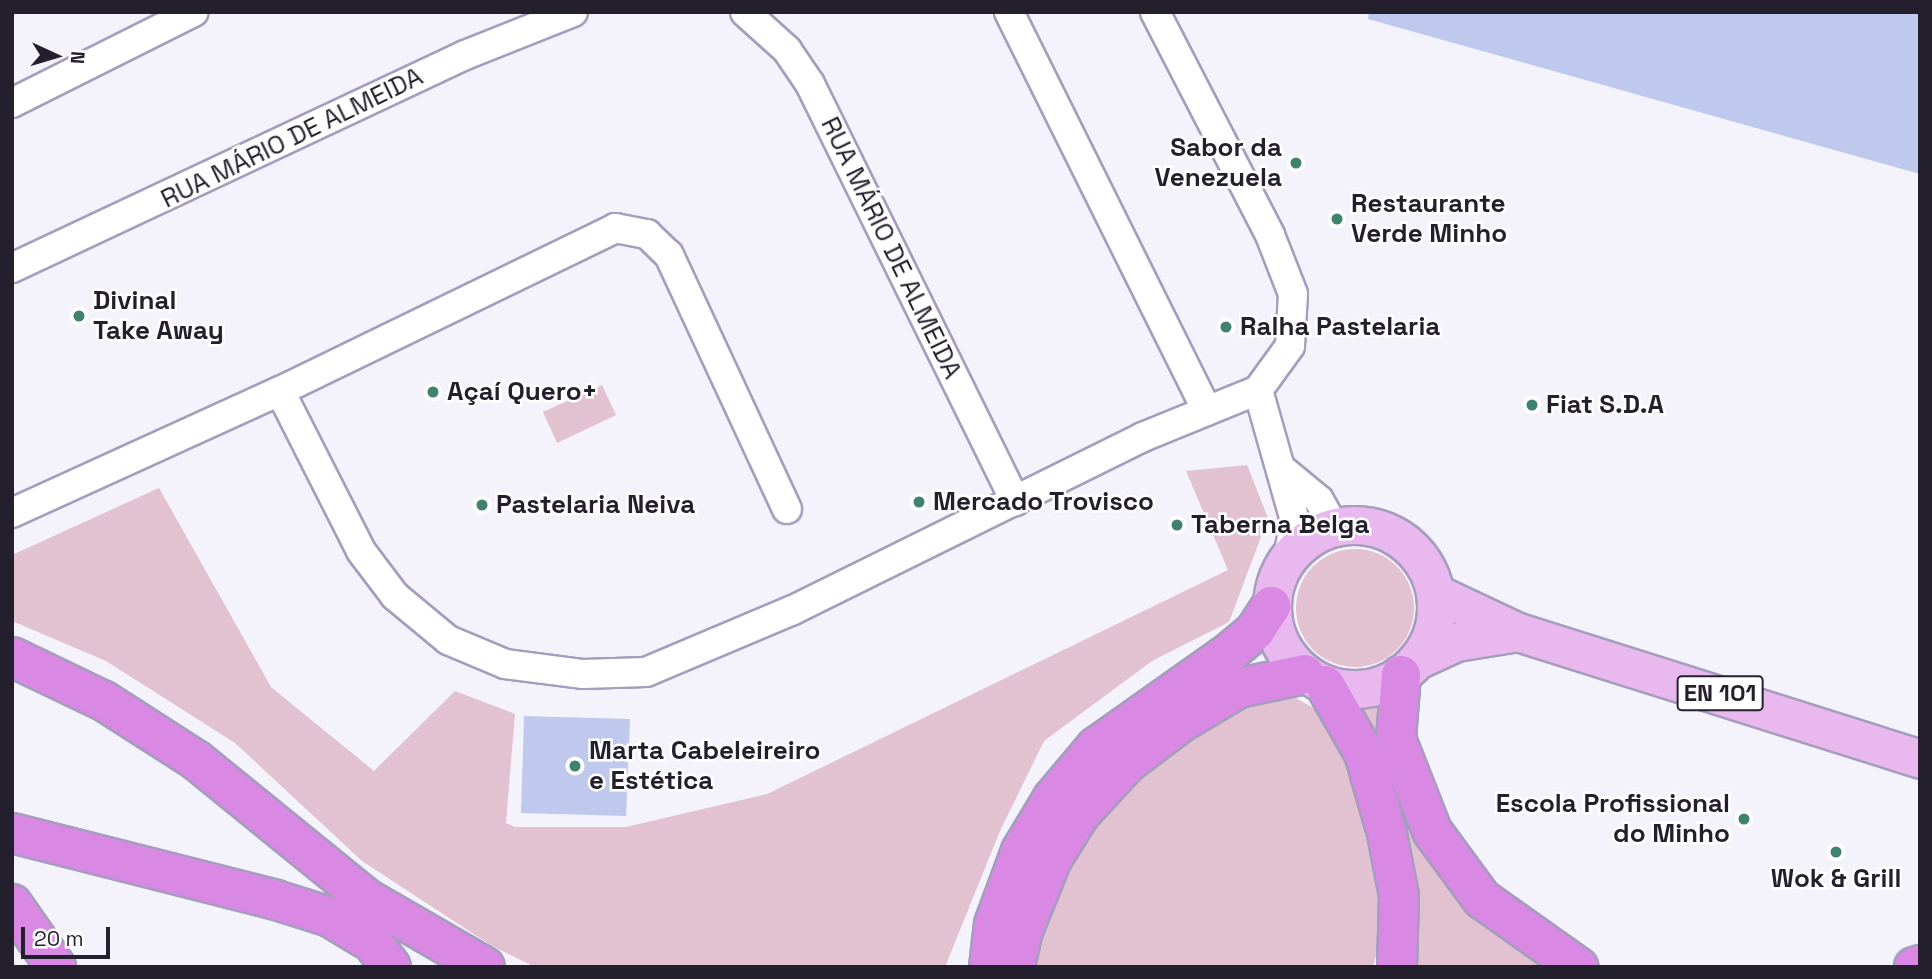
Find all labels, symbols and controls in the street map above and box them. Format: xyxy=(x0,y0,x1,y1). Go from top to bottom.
north arrow xyxy=(21,21,91,91)
text: N xyxy=(65,50,90,65)
street label: RUA MÁRIO DE ALMEIDA xyxy=(156,61,428,215)
street label: RUA MÁRIO DE ALMEIDA xyxy=(814,112,968,384)
place label: Sabor da Venezuela xyxy=(1154,132,1282,194)
marker: Sabor da Venezuela xyxy=(1288,155,1304,171)
place label: Restaurante Verde Minho xyxy=(1351,188,1507,249)
marker: Restaurante Verde Minho xyxy=(1329,211,1345,227)
place label: Divinal Take Away xyxy=(93,285,224,346)
marker: Divinal Take Away xyxy=(71,308,87,324)
place label: Ralha Pastelaria xyxy=(1240,311,1440,343)
marker: Ralha Pastelaria xyxy=(1218,319,1234,335)
place label: Açaí Quero+ xyxy=(447,376,598,408)
marker: Açaí Quero+ xyxy=(425,384,441,400)
place label: Fiat S.D.A xyxy=(1546,389,1664,421)
marker: Fiat S.D.A xyxy=(1524,397,1540,413)
place label: Mercado Trovisco xyxy=(933,486,1155,518)
place label: Pastelaria Neiva xyxy=(496,489,695,521)
marker: Mercado Trovisco xyxy=(911,494,927,510)
marker: Pastelaria Neiva xyxy=(474,497,490,513)
place label: Taberna Belga xyxy=(1191,509,1369,541)
marker: Taberna Belga xyxy=(1169,517,1185,533)
road number: EN 101 xyxy=(1676,672,1764,714)
place label: Marta Cabeleireiro e Estética xyxy=(589,735,820,796)
marker: Marta Cabeleireiro e Estética xyxy=(567,758,583,774)
place label: Escola Profissional do Minho xyxy=(1496,788,1730,850)
marker: Escola Profissional do Minho xyxy=(1736,811,1752,827)
marker: Wok & Grill xyxy=(1828,844,1844,860)
place label: Wok & Grill xyxy=(1771,863,1901,895)
scale bar xyxy=(24,912,114,956)
text: 20 m xyxy=(34,925,84,952)

